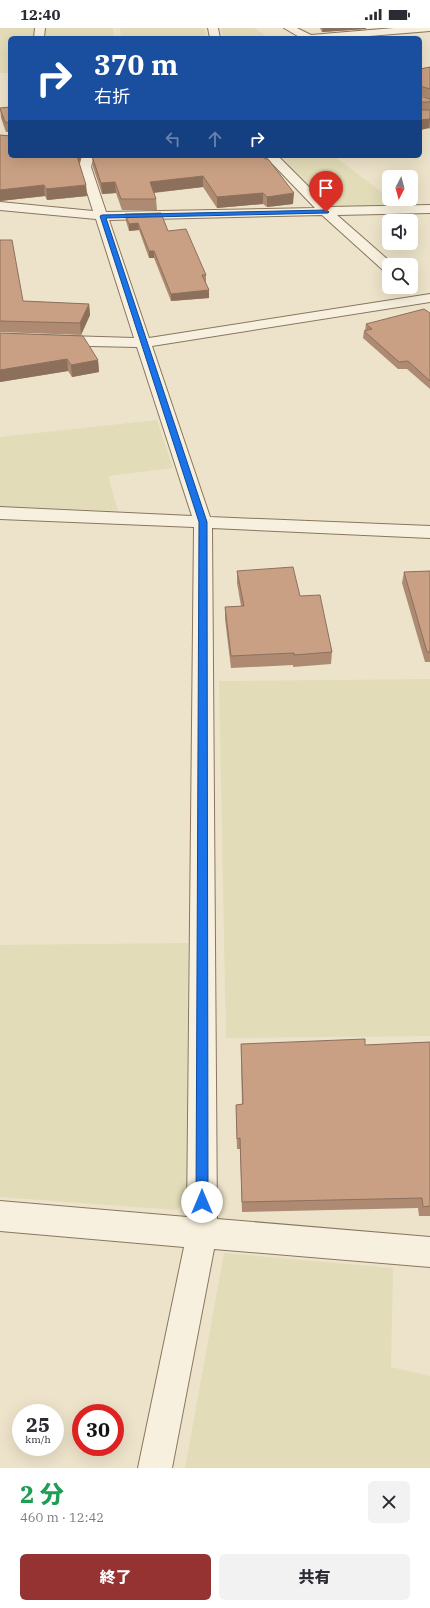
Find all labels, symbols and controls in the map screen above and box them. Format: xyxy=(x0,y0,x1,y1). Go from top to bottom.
text: 12:40 xyxy=(20,5,61,24)
text: 370 m xyxy=(94,46,178,83)
icon: right xyxy=(28,52,80,104)
text: 右折 xyxy=(94,85,130,108)
icon: left xyxy=(162,128,184,150)
icon: ahead xyxy=(204,128,226,150)
icon: right xyxy=(246,128,268,150)
north arrow xyxy=(382,170,418,206)
map controls xyxy=(382,170,418,294)
pin xyxy=(309,171,343,212)
icon: arrive xyxy=(315,177,337,199)
button: sound xyxy=(382,214,418,250)
button: search xyxy=(382,258,418,294)
position arrow xyxy=(181,1181,223,1223)
speed limit sign: 30 xyxy=(72,1404,124,1456)
text: 25 xyxy=(26,1411,50,1438)
text: km/h xyxy=(25,1433,51,1446)
text: 2 分 xyxy=(20,1478,64,1510)
button: close xyxy=(368,1481,410,1523)
text: 460 m · 12:42 xyxy=(20,1509,104,1526)
button: 終了 xyxy=(20,1554,211,1600)
button: 共有 xyxy=(219,1554,410,1600)

